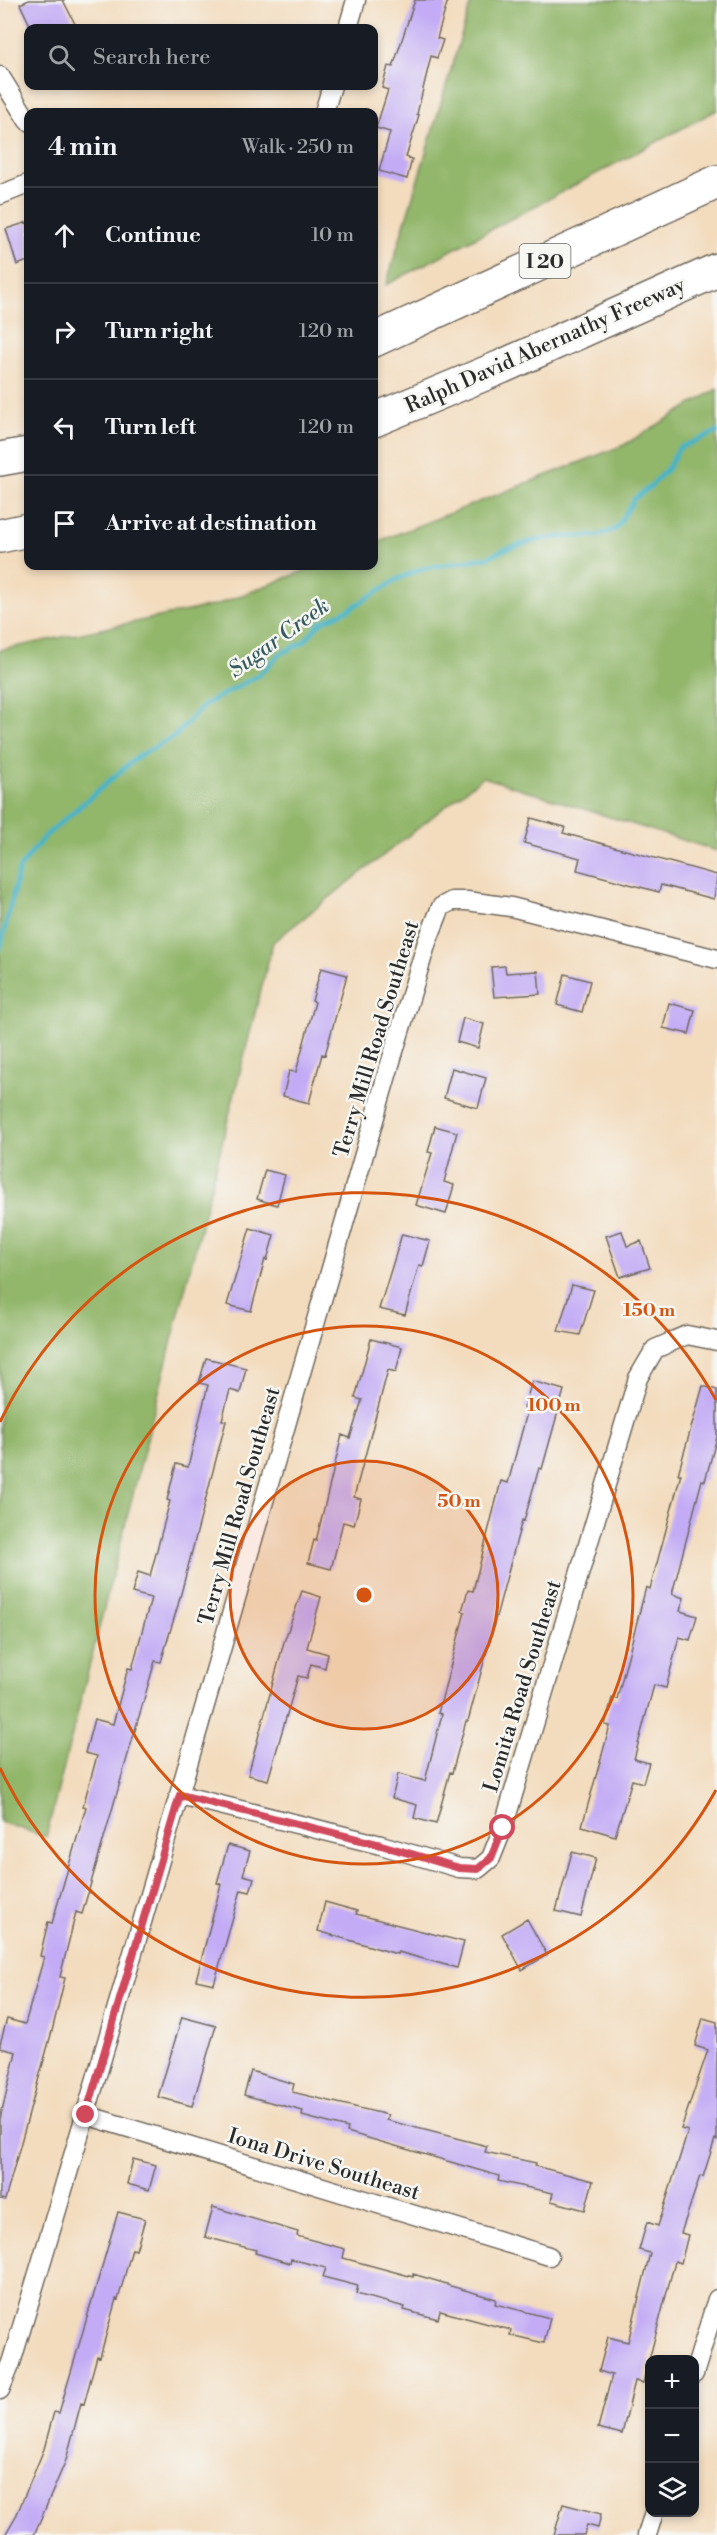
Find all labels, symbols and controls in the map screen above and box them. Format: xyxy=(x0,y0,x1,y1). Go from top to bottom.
search box xyxy=(24,24,378,90)
icon: search xyxy=(45,41,78,74)
text: Search here xyxy=(93,44,210,71)
text: 4 min xyxy=(48,131,118,163)
text: Walk · 250 m xyxy=(242,135,354,160)
icon: ahead xyxy=(48,219,81,252)
text: Continue xyxy=(105,222,201,249)
text: 10 m xyxy=(311,223,354,248)
road number: I 20 xyxy=(520,244,570,278)
street label: Ralph David Abernathy Freeway xyxy=(401,272,690,420)
icon: right xyxy=(48,315,81,348)
text: Turn right xyxy=(105,318,213,345)
text: 120 m xyxy=(299,319,354,344)
icon: left xyxy=(48,411,81,444)
text: Turn left xyxy=(105,414,196,441)
text: 120 m xyxy=(299,415,354,440)
icon: arrive xyxy=(48,507,81,540)
text: Arrive at destination xyxy=(105,510,317,537)
water label: Sugar Creek xyxy=(223,593,335,684)
street label: Terry Mill Road Southeast xyxy=(328,917,426,1161)
text: 150 m xyxy=(623,1299,676,1322)
street label: Terry Mill Road Southeast xyxy=(193,1384,287,1628)
text: 100 m xyxy=(527,1394,581,1417)
text: 50 m xyxy=(437,1490,481,1513)
street label: Lomita Road Southeast xyxy=(478,1576,568,1796)
centre of rings xyxy=(354,1585,374,1605)
route start xyxy=(489,1814,515,1840)
route end xyxy=(72,2101,98,2127)
street label: Iona Drive Southeast xyxy=(225,2123,423,2207)
map controls xyxy=(645,2355,699,2517)
button: + xyxy=(645,2355,699,2409)
button: − xyxy=(645,2409,699,2463)
button: layers xyxy=(645,2463,699,2517)

